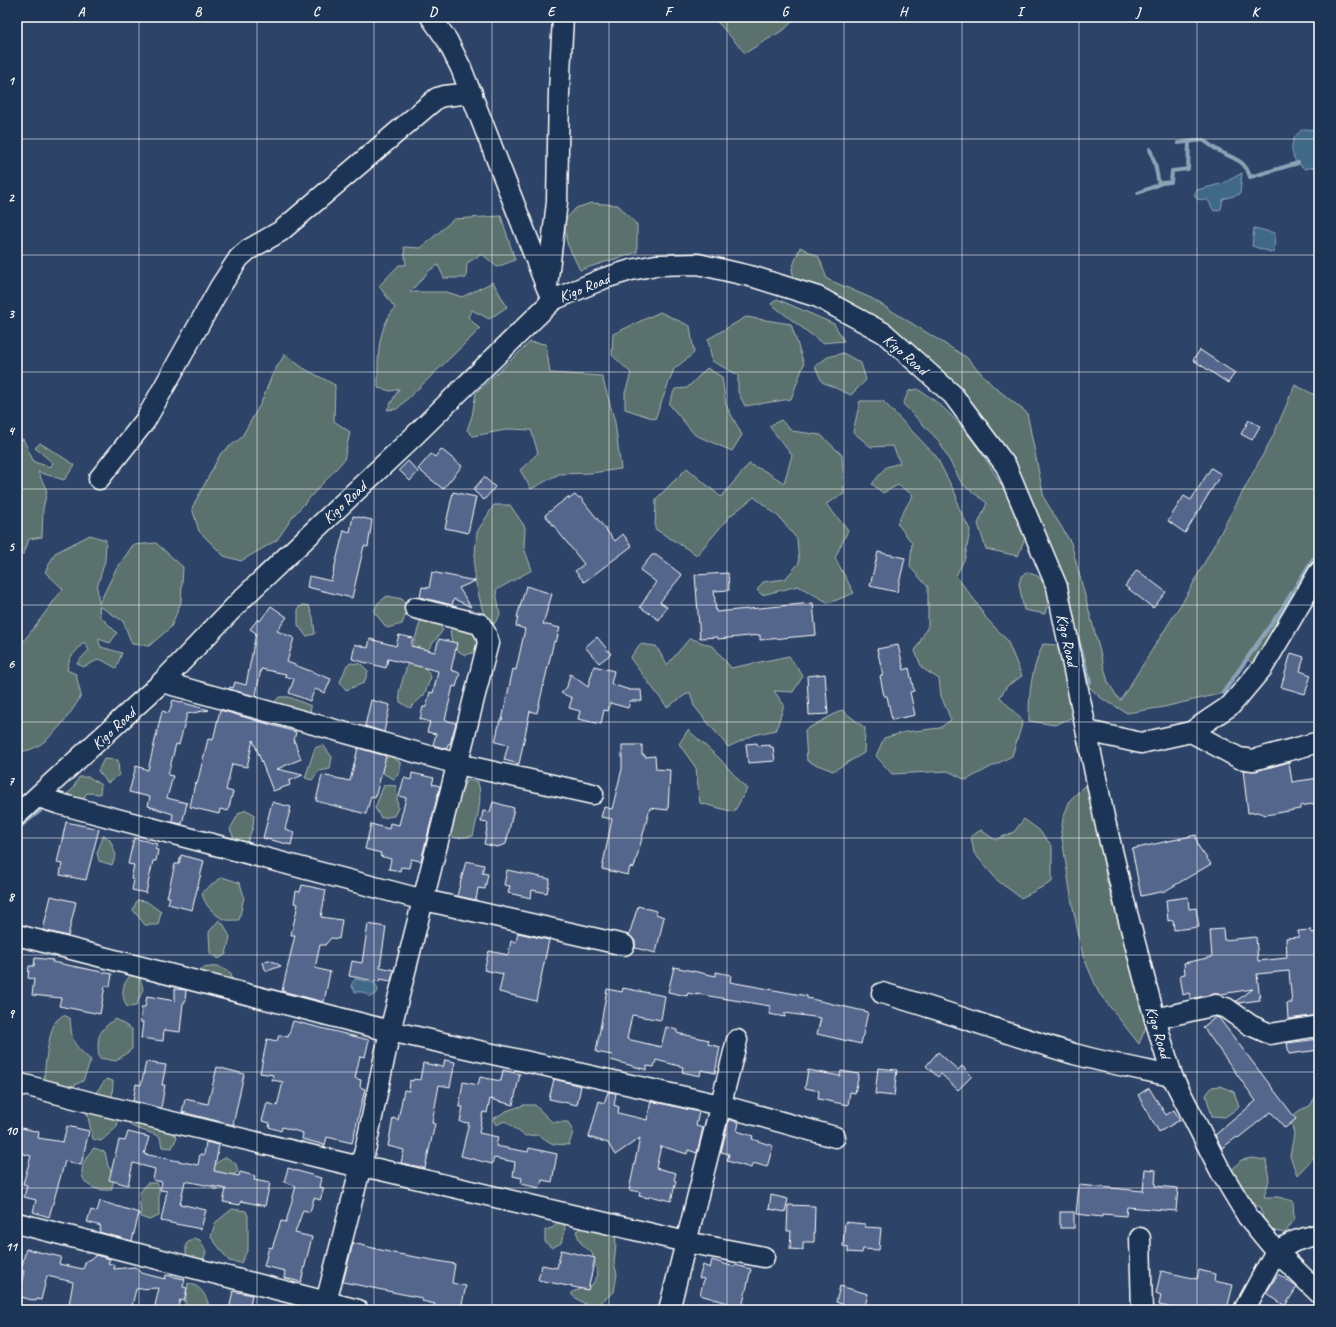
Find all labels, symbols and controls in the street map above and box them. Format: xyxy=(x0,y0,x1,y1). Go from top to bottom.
text: A xyxy=(78,4,86,20)
text: B xyxy=(195,4,203,20)
text: C xyxy=(313,4,321,20)
text: D xyxy=(429,4,438,20)
text: E xyxy=(548,4,557,20)
text: F xyxy=(665,4,674,20)
text: G xyxy=(782,4,790,20)
text: H xyxy=(899,4,909,20)
text: I xyxy=(1017,4,1026,20)
text: J xyxy=(1135,4,1142,20)
text: K xyxy=(1252,4,1262,20)
text: 1 xyxy=(8,73,16,89)
text: 2 xyxy=(8,190,15,206)
street label: Kigo Road xyxy=(556,268,615,307)
text: 3 xyxy=(8,306,15,322)
street label: Kigo Road xyxy=(879,330,934,382)
text: 4 xyxy=(8,423,16,439)
street label: Kigo Road xyxy=(318,475,373,528)
text: 5 xyxy=(8,539,15,555)
street label: Kigo Road xyxy=(1052,612,1083,671)
text: 6 xyxy=(8,656,15,672)
street label: Kigo Road xyxy=(87,701,142,754)
text: 7 xyxy=(8,773,15,789)
text: 8 xyxy=(8,889,16,905)
street label: Kigo Road xyxy=(1141,1004,1176,1063)
text: 9 xyxy=(8,1006,15,1022)
text: 10 xyxy=(5,1123,18,1139)
text: 11 xyxy=(5,1239,19,1255)

